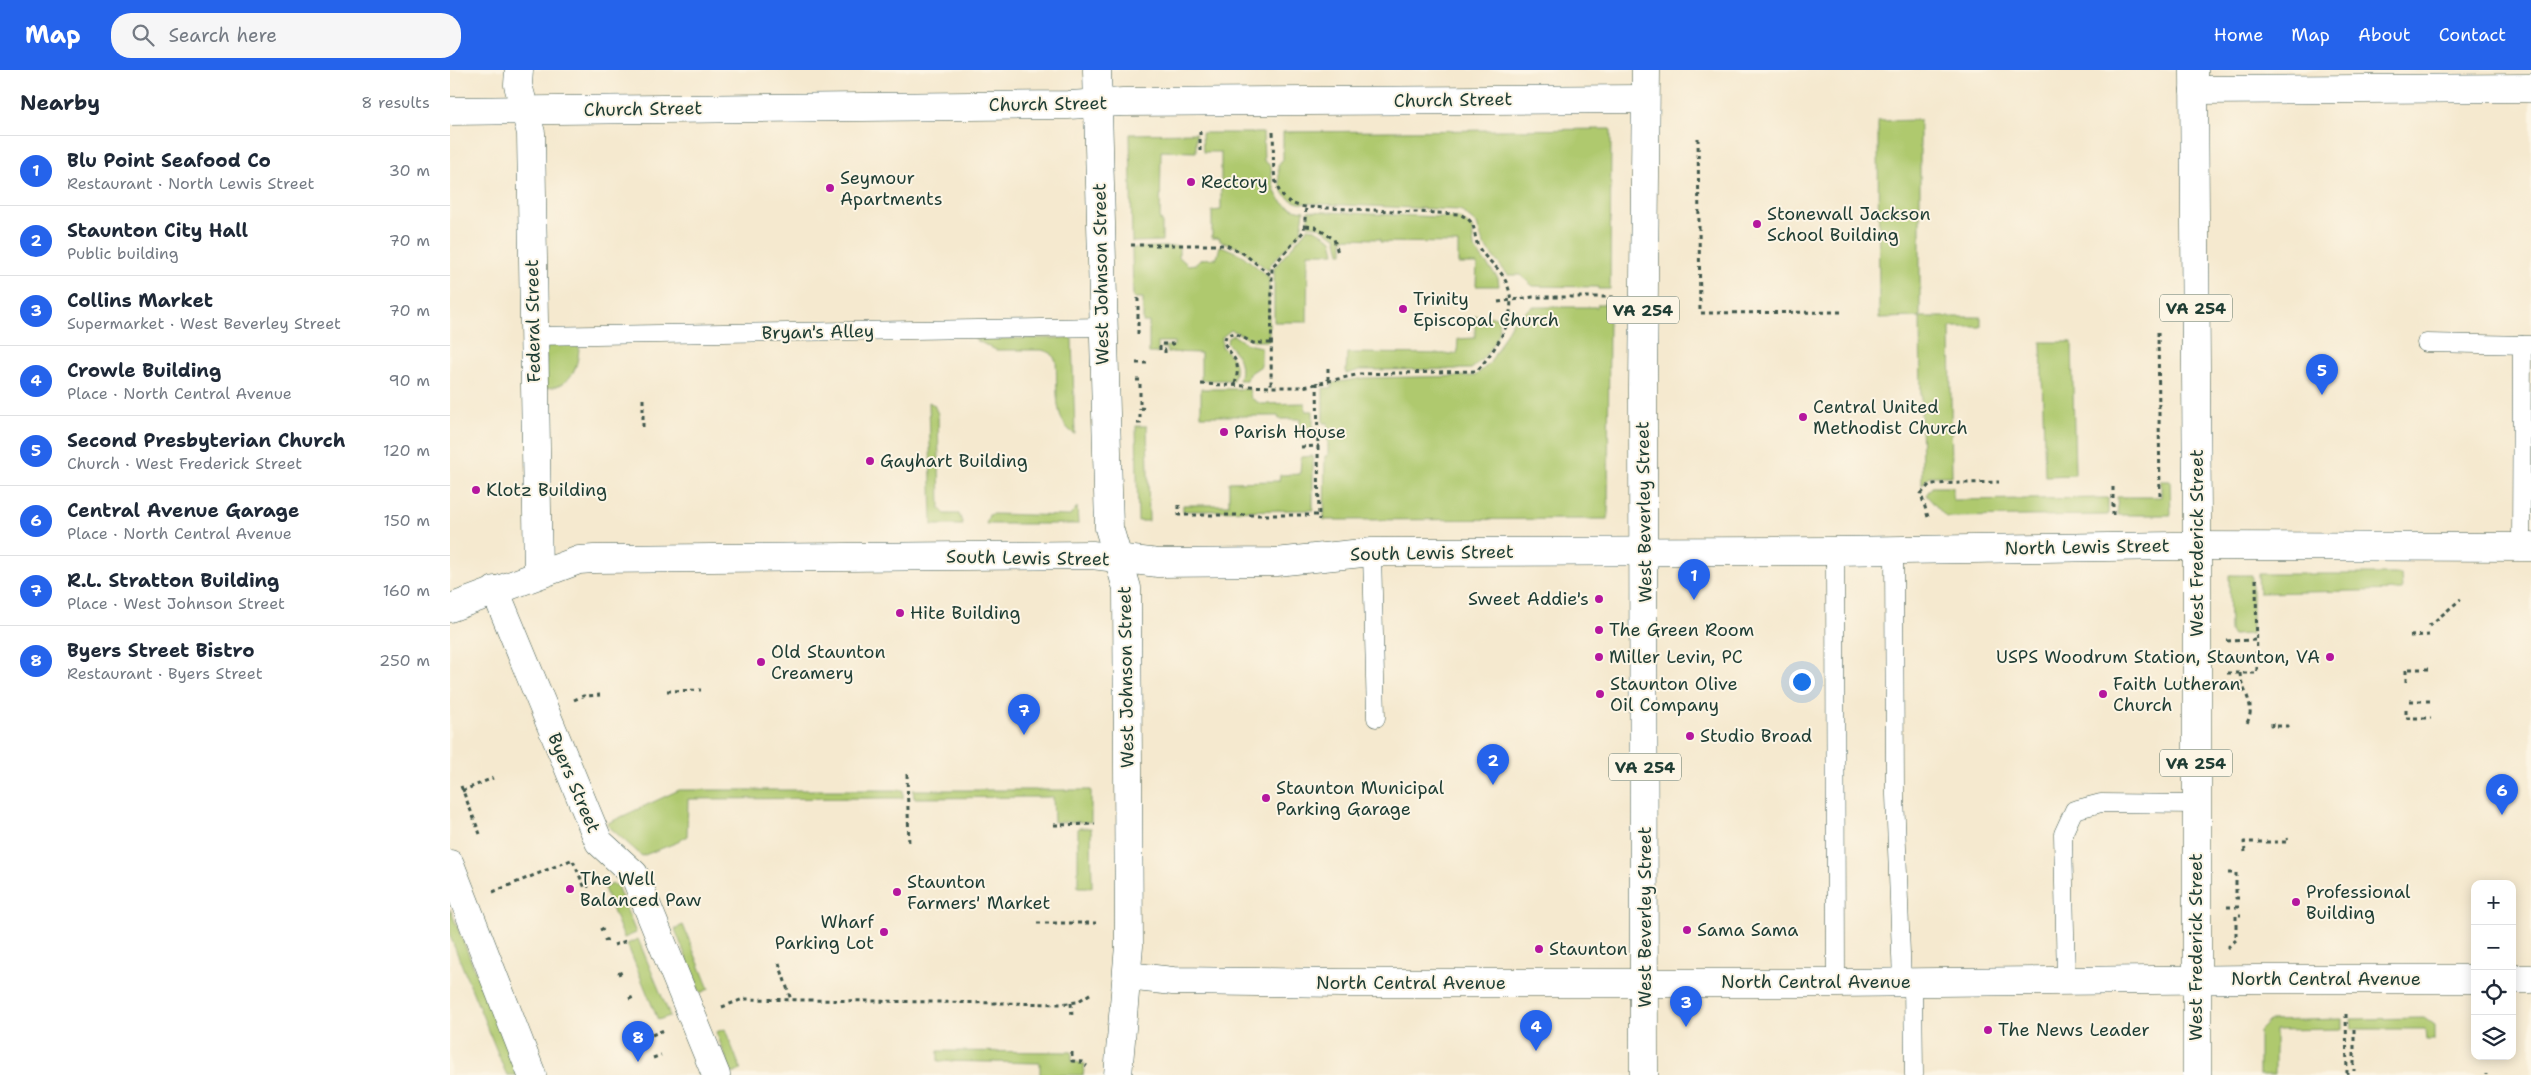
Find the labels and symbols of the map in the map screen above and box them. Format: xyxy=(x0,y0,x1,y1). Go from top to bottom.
street label: Church Street xyxy=(1394,87,1513,113)
street label: Church Street xyxy=(989,91,1108,117)
street label: Church Street xyxy=(584,96,703,122)
place label: Seymour Apartments xyxy=(840,166,943,211)
place label: Rectory xyxy=(1201,170,1268,194)
marker: Rectory xyxy=(1185,176,1197,188)
marker: Seymour Apartments xyxy=(824,182,836,194)
street label: West Johnson Street xyxy=(1087,183,1115,365)
place label: Stonewall Jackson School Building xyxy=(1767,202,1930,247)
marker: Stonewall Jackson School Building xyxy=(1751,218,1763,230)
street label: Federal Street xyxy=(520,259,546,383)
place label: Trinity Episcopal Church xyxy=(1413,287,1559,332)
road number: VA 254 xyxy=(2160,294,2232,322)
road number: VA 254 xyxy=(1607,296,1679,324)
marker: Trinity Episcopal Church xyxy=(1397,303,1409,315)
street label: Bryan's Alley xyxy=(762,319,874,345)
pin: 5 xyxy=(2306,354,2338,395)
place label: Central United Methodist Church xyxy=(1813,395,1968,440)
marker: Central United Methodist Church xyxy=(1797,411,1809,423)
place label: Parish House xyxy=(1234,420,1346,444)
street label: West Beverley Street xyxy=(1630,421,1658,603)
marker: Parish House xyxy=(1218,426,1230,438)
place label: Gayhart Building xyxy=(880,449,1028,473)
street label: West Frederick Street xyxy=(2185,449,2209,637)
marker: Gayhart Building xyxy=(864,455,876,467)
place label: Klotz Building xyxy=(486,478,607,502)
marker: Klotz Building xyxy=(470,484,482,496)
street label: North Lewis Street xyxy=(2004,534,2170,560)
street label: South Lewis Street xyxy=(1350,540,1514,566)
street label: South Lewis Street xyxy=(946,545,1110,571)
pin: 1 xyxy=(1678,559,1710,600)
street label: West Johnson Street xyxy=(1112,586,1140,768)
place label: Sweet Addie's xyxy=(1468,587,1589,611)
marker: Sweet Addie's xyxy=(1593,593,1605,605)
place label: Hite Building xyxy=(910,601,1021,625)
marker: Hite Building xyxy=(894,607,906,619)
place label: The Green Room xyxy=(1609,618,1754,642)
marker: The Green Room xyxy=(1593,624,1605,636)
place label: Old Staunton Creamery xyxy=(771,640,885,685)
place label: Miller Levin, PC xyxy=(1609,645,1743,669)
place label: USPS Woodrum Station, Staunton, VA xyxy=(1996,645,2320,669)
marker: Miller Levin, PC xyxy=(1593,651,1605,663)
marker: USPS Woodrum Station, Staunton, VA xyxy=(2324,651,2336,663)
marker: Old Staunton Creamery xyxy=(755,656,767,668)
your location xyxy=(1789,669,1815,695)
place label: Staunton Olive Oil Company xyxy=(1610,672,1738,717)
place label: Faith Lutheran Church xyxy=(2113,672,2241,717)
marker: Staunton Olive Oil Company xyxy=(1594,688,1606,700)
marker: Faith Lutheran Church xyxy=(2097,688,2109,700)
pin: 7 xyxy=(1008,694,1040,735)
place label: Studio Broad xyxy=(1700,724,1812,748)
street label: Byers Street xyxy=(542,729,606,837)
marker: Studio Broad xyxy=(1684,730,1696,742)
pin: 2 xyxy=(1477,744,1509,785)
road number: VA 254 xyxy=(2160,750,2232,776)
road number: VA 254 xyxy=(1609,754,1681,780)
pin: 6 xyxy=(2486,774,2518,815)
place label: Staunton Municipal Parking Garage xyxy=(1276,776,1445,821)
marker: Staunton Municipal Parking Garage xyxy=(1260,792,1272,804)
street label: West Beverley Street xyxy=(1633,826,1657,1008)
street label: West Frederick Street xyxy=(2184,853,2208,1041)
place label: The Well Balanced Paw xyxy=(580,867,702,912)
place label: Staunton Farmers' Market xyxy=(907,870,1050,915)
place label: Professional Building xyxy=(2306,880,2411,925)
marker: The Well Balanced Paw xyxy=(564,883,576,895)
marker: Staunton Farmers' Market xyxy=(891,886,903,898)
marker: Professional Building xyxy=(2290,896,2302,908)
place label: Wharf Parking Lot xyxy=(775,910,874,955)
place label: Sama Sama xyxy=(1697,918,1798,942)
marker: Sama Sama xyxy=(1681,924,1693,936)
marker: Wharf Parking Lot xyxy=(878,926,890,938)
place label: Staunton xyxy=(1549,937,1628,961)
marker: Staunton xyxy=(1533,943,1545,955)
street label: North Central Avenue xyxy=(2231,967,2421,991)
street label: North Central Avenue xyxy=(1721,970,1911,994)
street label: North Central Avenue xyxy=(1316,971,1506,995)
pin: 3 xyxy=(1670,986,1702,1027)
pin: 4 xyxy=(1520,1010,1552,1051)
place label: The News Leader xyxy=(1998,1018,2150,1042)
pin: 8 xyxy=(622,1021,654,1062)
marker: The News Leader xyxy=(1982,1024,1994,1036)

